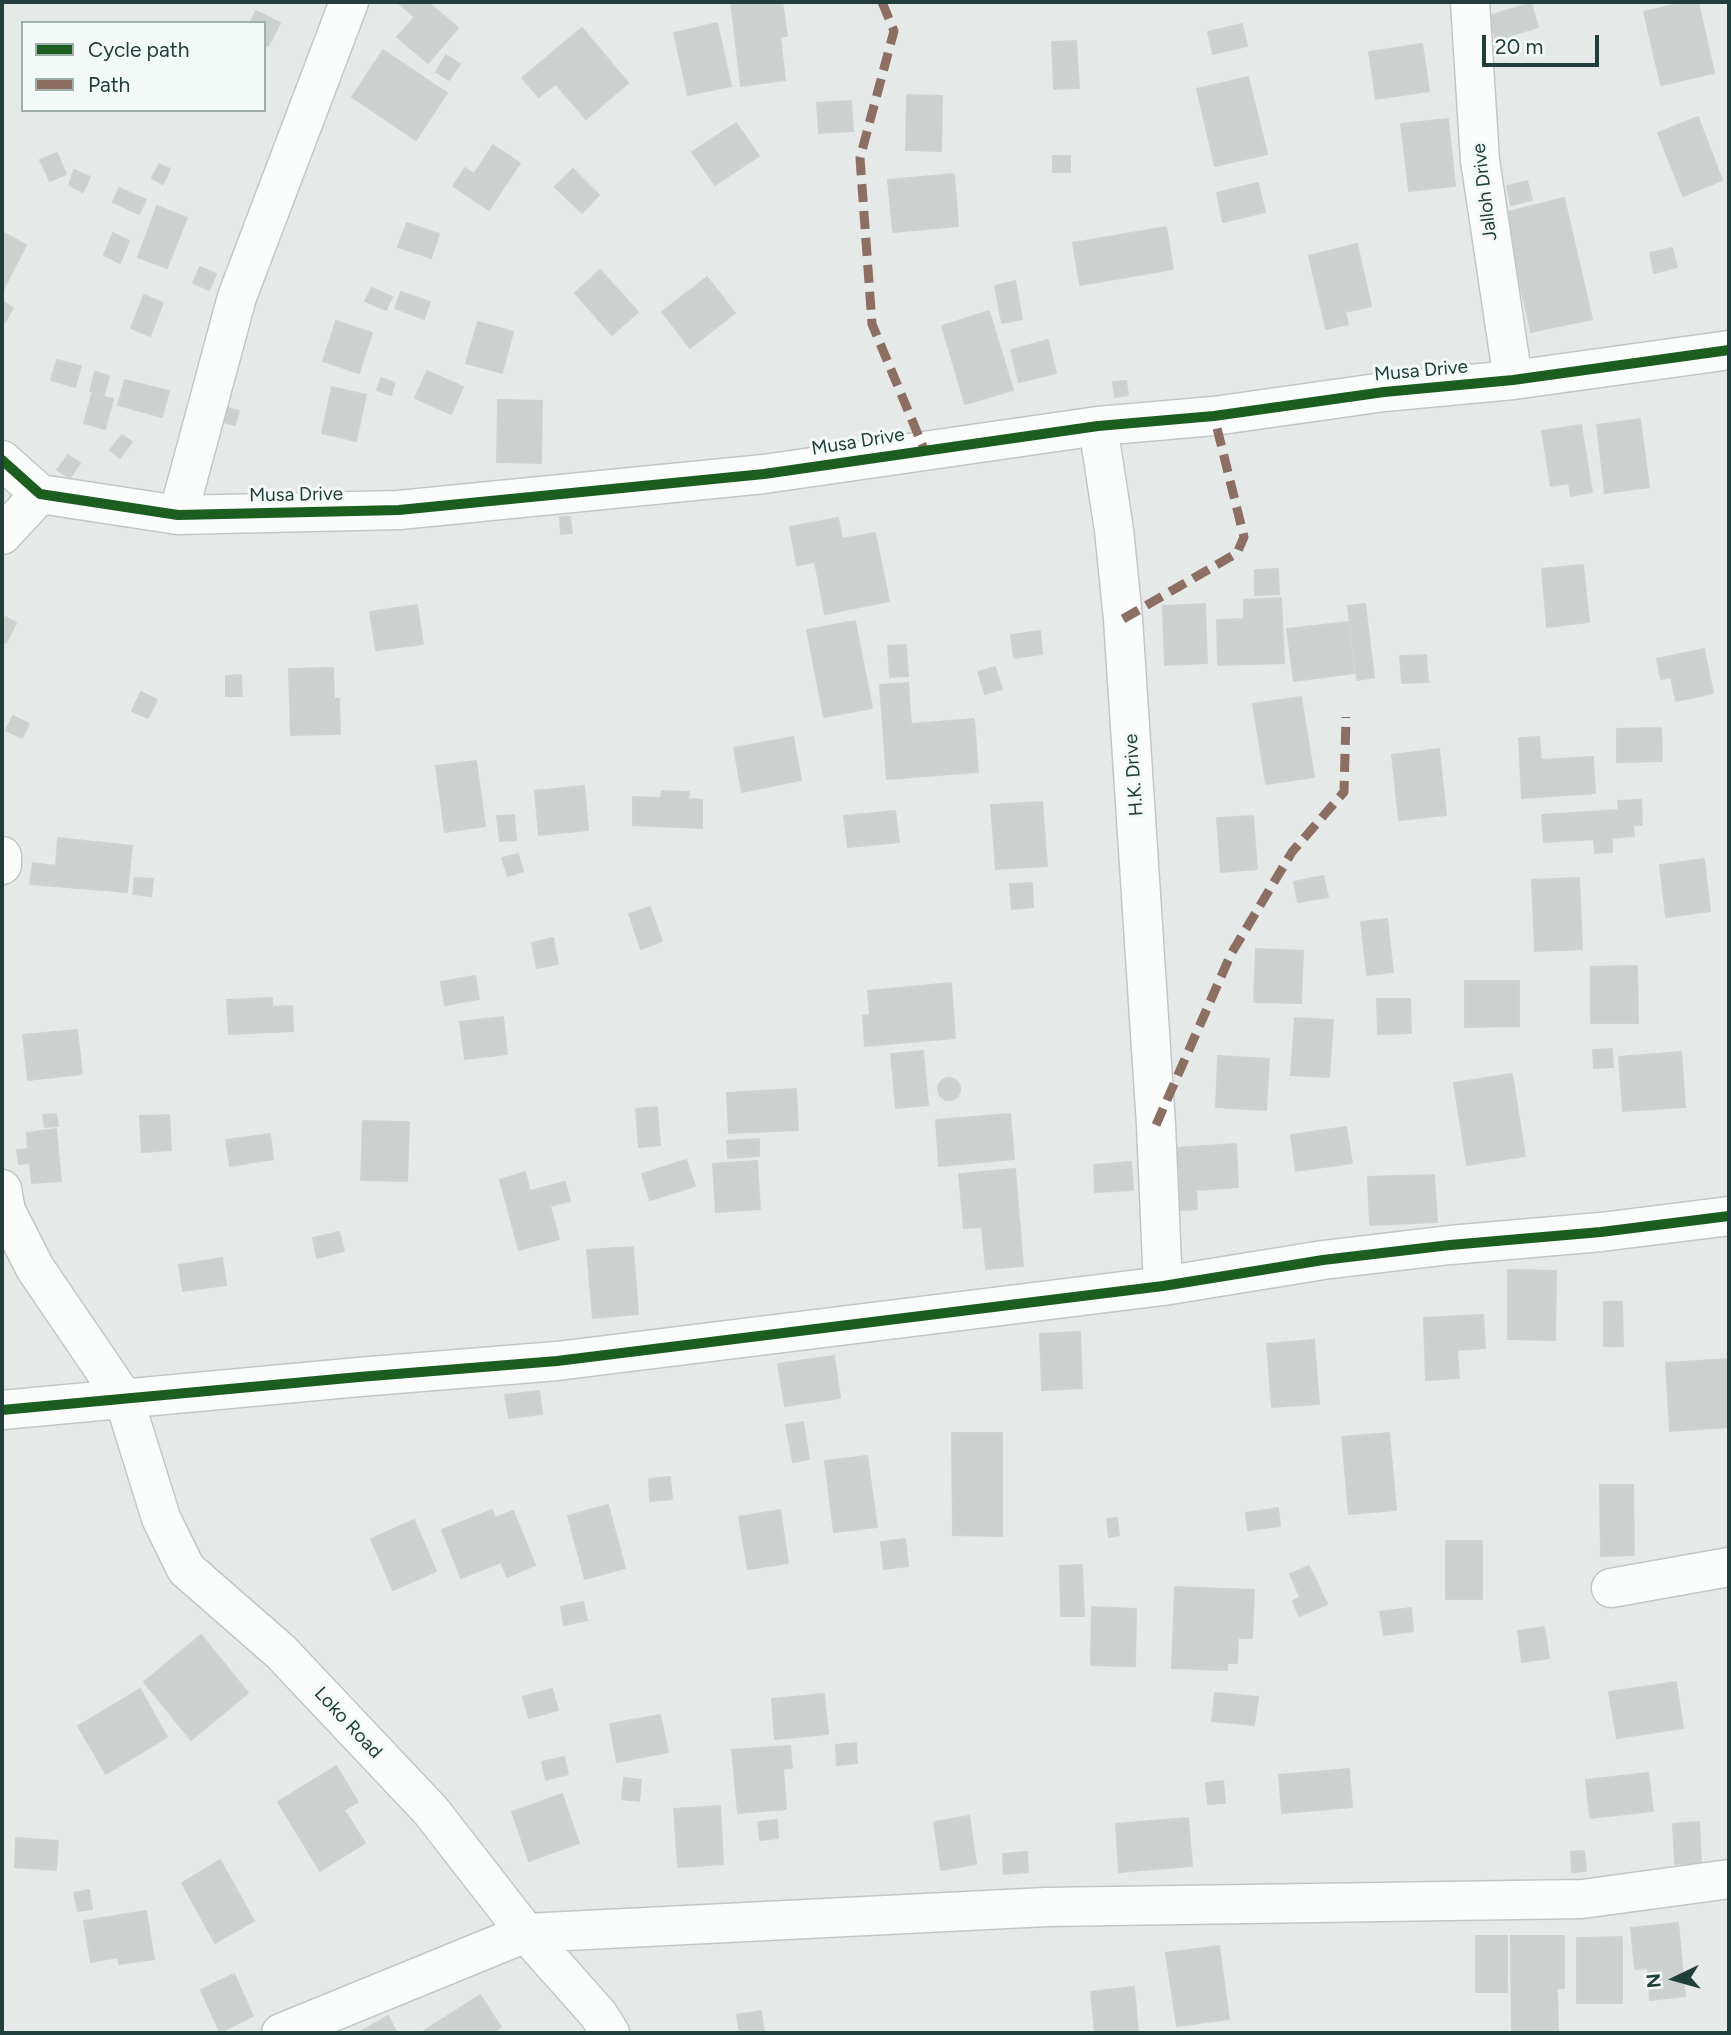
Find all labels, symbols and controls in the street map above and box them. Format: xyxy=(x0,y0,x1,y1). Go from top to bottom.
legend xyxy=(21,21,266,112)
scale bar xyxy=(1486,21,1603,65)
text: 20 m xyxy=(1495,34,1543,59)
text: Cycle path xyxy=(88,37,189,62)
text: Path xyxy=(88,72,130,97)
street label: Jalloh Drive xyxy=(1468,142,1502,242)
street label: Musa Drive xyxy=(1373,356,1469,386)
street label: Musa Drive xyxy=(810,423,906,461)
street label: Musa Drive xyxy=(249,483,343,507)
street label: H.K. Drive xyxy=(1120,733,1148,817)
street label: Loko Road xyxy=(309,1683,387,1763)
north arrow xyxy=(1640,1944,1710,2014)
text: N xyxy=(1641,1973,1666,1989)

